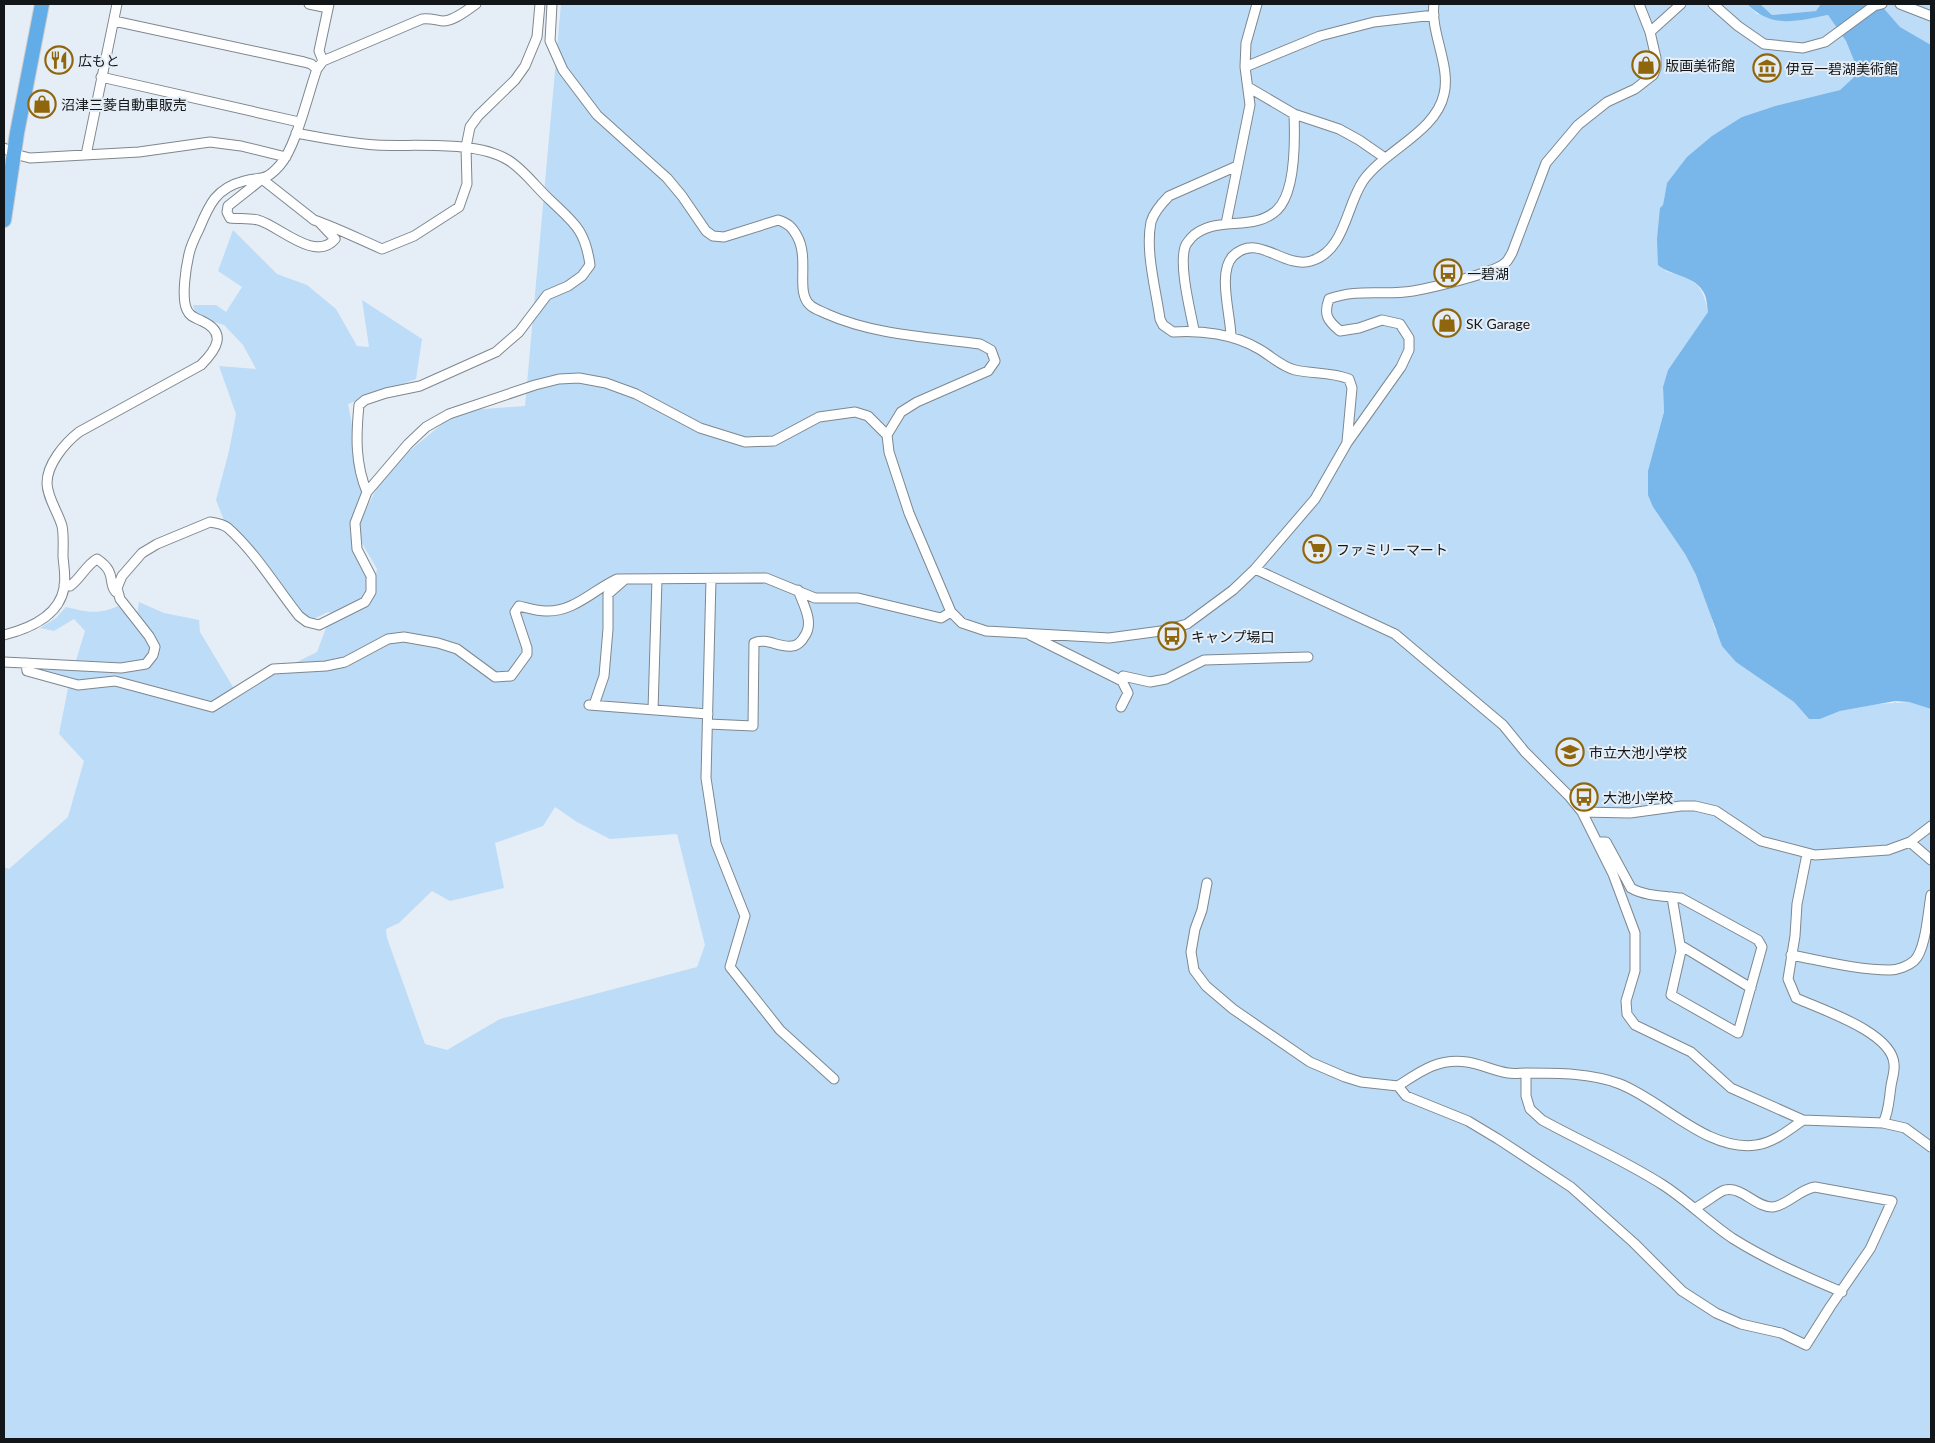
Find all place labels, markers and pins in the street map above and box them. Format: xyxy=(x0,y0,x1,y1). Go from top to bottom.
restaurant icon: 広もと xyxy=(44,45,74,75)
shop icon: 版画美術館 xyxy=(1631,50,1661,80)
place label: 広もと xyxy=(78,52,120,69)
museum icon: 伊豆一碧湖美術館 xyxy=(1752,53,1782,83)
place label: 版画美術館 xyxy=(1665,57,1735,74)
place label: 伊豆一碧湖美術館 xyxy=(1786,60,1898,77)
shop icon: 沼津三菱自動車販売 xyxy=(27,89,57,119)
place label: 沼津三菱自動車販売 xyxy=(61,96,187,113)
bus stop icon: 一碧湖 xyxy=(1433,258,1463,288)
place label: 一碧湖 xyxy=(1467,265,1509,282)
shop icon: SK Garage xyxy=(1432,308,1462,338)
place label: SK Garage xyxy=(1466,315,1530,332)
supermarket icon: ファミリーマート xyxy=(1302,534,1332,564)
place label: ファミリーマート xyxy=(1336,541,1448,558)
bus stop icon: キャンプ場口 xyxy=(1157,621,1187,651)
place label: キャンプ場口 xyxy=(1191,628,1275,645)
school or university icon: 市立大池小学校 xyxy=(1555,737,1585,767)
place label: 市立大池小学校 xyxy=(1589,744,1687,761)
bus stop icon: 大池小学校 xyxy=(1569,782,1599,812)
place label: 大池小学校 xyxy=(1603,789,1673,806)

